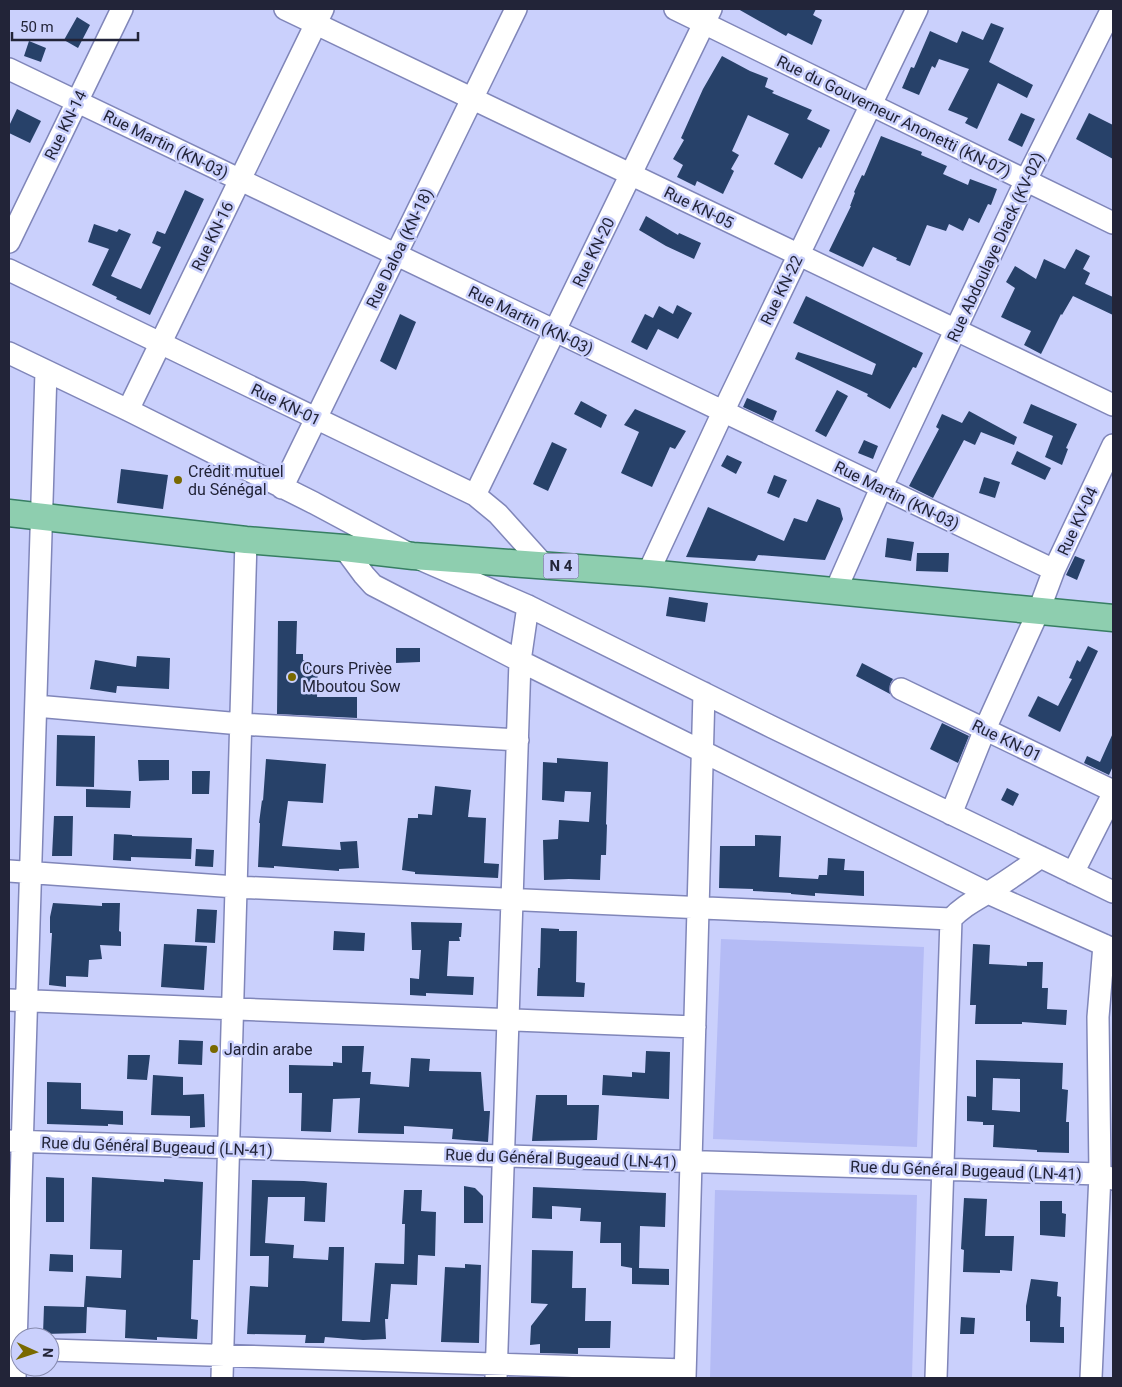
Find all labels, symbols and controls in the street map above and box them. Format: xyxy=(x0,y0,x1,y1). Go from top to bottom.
scale bar xyxy=(12,10,139,42)
text: 50 m xyxy=(20,18,54,36)
street label: Rue du Gouverneur Anonetti (KN-07) xyxy=(774,51,1014,182)
street label: Rue KN-14 xyxy=(40,87,90,163)
street label: Rue Martin (KN-03) xyxy=(100,106,231,183)
street label: Rue Abdoulaye Diack (KV-02) xyxy=(943,149,1048,345)
street label: Rue KN-05 xyxy=(661,182,737,232)
street label: Rue Daloa (KN-18) xyxy=(362,185,437,311)
street label: Rue KN-16 xyxy=(187,198,237,274)
street label: Rue KN-20 xyxy=(568,214,618,290)
street label: Rue KN-22 xyxy=(756,252,806,328)
street label: Rue Martin (KN-03) xyxy=(465,282,596,359)
street label: Rue KN-01 xyxy=(248,379,324,429)
street label: Rue Martin (KN-03) xyxy=(831,457,962,534)
place label: Crédit mutuel du Sénégal xyxy=(188,462,284,499)
marker: Crédit mutuel du Sénégal xyxy=(172,474,184,486)
street label: Rue KV-04 xyxy=(1053,484,1102,559)
road number: N 4 xyxy=(544,554,578,578)
place label: Cours Privèe Mboutou Sow xyxy=(302,659,401,696)
marker: Cours Privèe Mboutou Sow xyxy=(286,671,298,683)
street label: Rue KN-01 xyxy=(969,715,1045,765)
place label: Jardin arabe xyxy=(224,1040,313,1059)
marker: Jardin arabe xyxy=(208,1043,220,1055)
street label: Rue du Général Bugeaud (LN-41) xyxy=(41,1133,273,1160)
street label: Rue du Général Bugeaud (LN-41) xyxy=(445,1145,677,1172)
street label: Rue du Général Bugeaud (LN-41) xyxy=(850,1157,1082,1184)
north arrow xyxy=(10,1327,60,1377)
text: N xyxy=(40,1347,56,1358)

